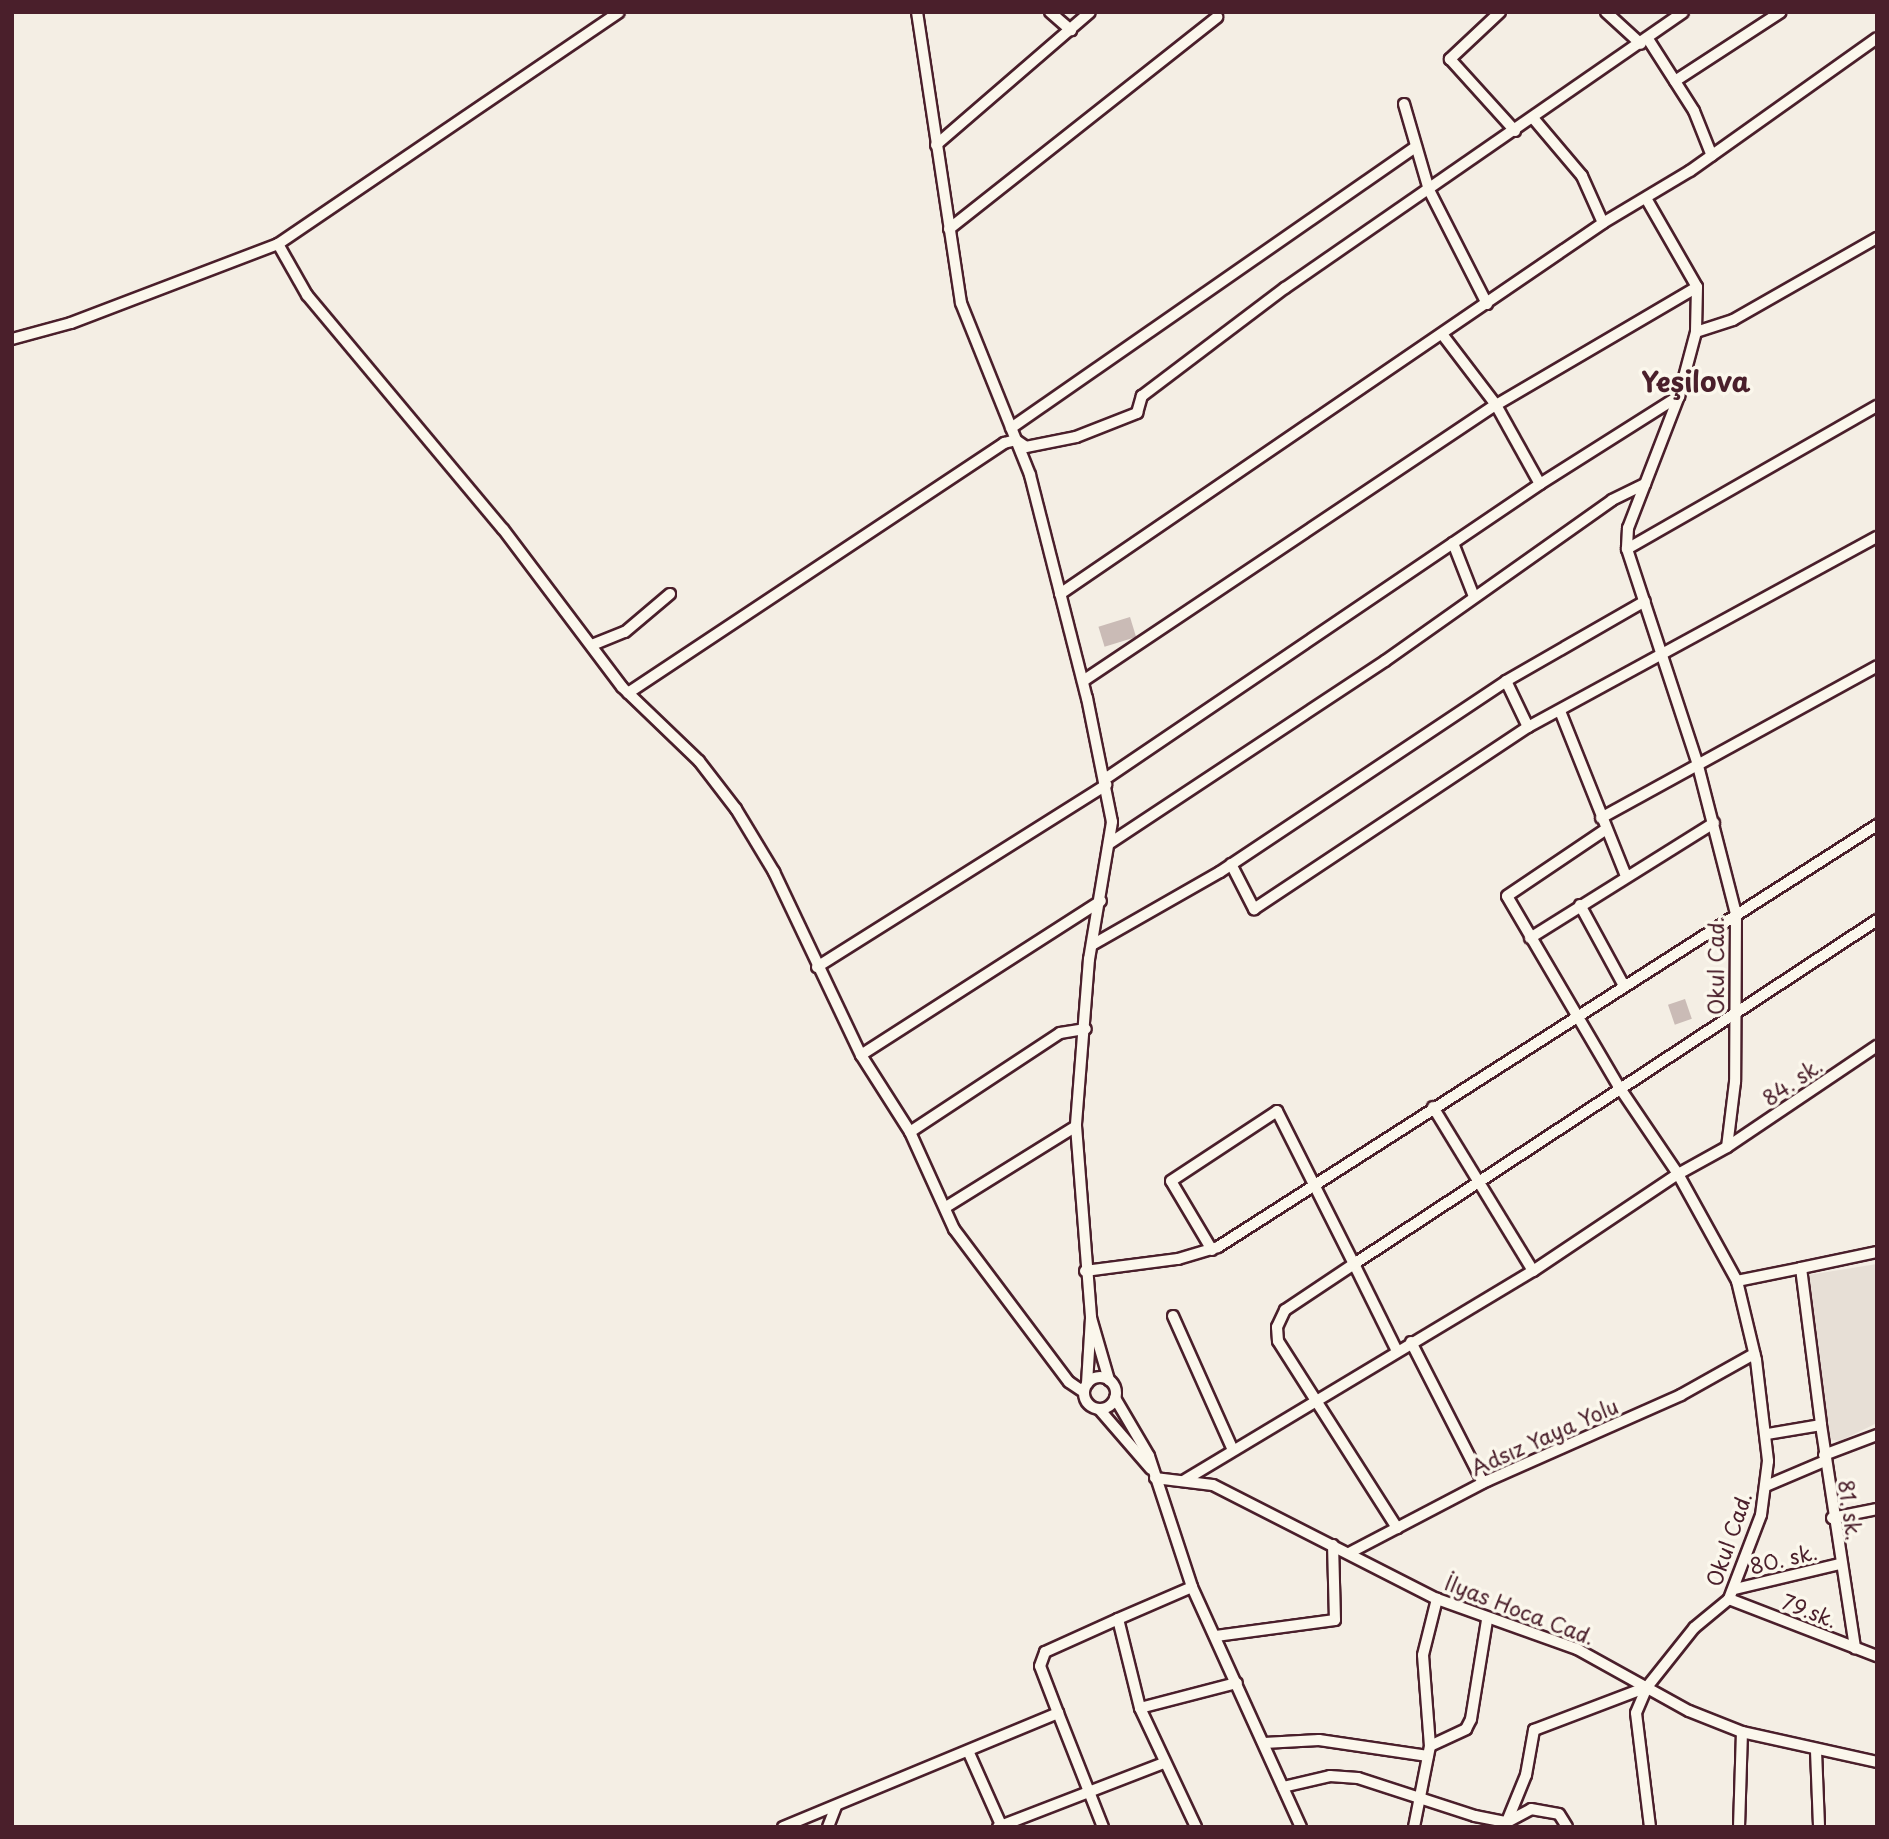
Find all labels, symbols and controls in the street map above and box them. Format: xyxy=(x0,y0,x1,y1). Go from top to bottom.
district label: Yeşilova xyxy=(1641,364,1751,398)
street label: Okul Cad. xyxy=(1702,916,1728,1016)
street label: 84. sk. xyxy=(1757,1052,1827,1110)
street label: Adsız Yaya Yolu xyxy=(1467,1392,1621,1480)
street label: 81. sk. xyxy=(1834,1477,1868,1543)
street label: Okul Cad. xyxy=(1700,1488,1756,1590)
street label: 80. sk. xyxy=(1747,1538,1819,1578)
street label: İlyas Hoca Cad. xyxy=(1442,1569,1598,1649)
street label: 79.sk. xyxy=(1779,1588,1841,1632)

